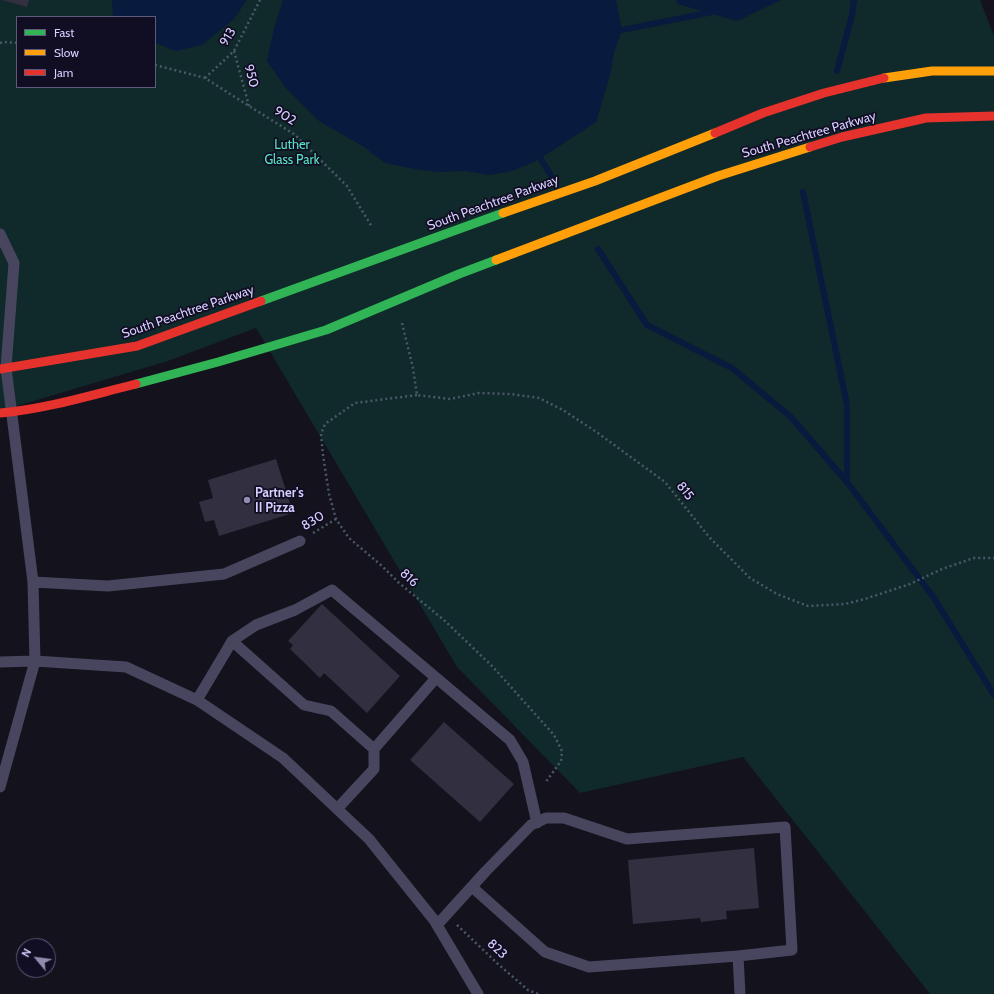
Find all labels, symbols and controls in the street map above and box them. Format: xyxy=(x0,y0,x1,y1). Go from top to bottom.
legend xyxy=(16,16,156,88)
text: Fast xyxy=(54,25,74,40)
street label: 913 xyxy=(217,25,239,49)
text: Slow xyxy=(54,45,79,60)
street label: 950 xyxy=(240,63,262,89)
text: Jam xyxy=(54,65,73,80)
street label: 902 xyxy=(271,103,299,129)
street label: South Peachtree Parkway xyxy=(740,108,878,162)
park label: Luther Glass Park xyxy=(264,137,320,168)
street label: South Peachtree Parkway xyxy=(425,172,561,234)
street label: South Peachtree Parkway xyxy=(120,282,256,342)
street label: 815 xyxy=(673,479,697,503)
place label: Partner's II Pizza xyxy=(255,485,304,516)
marker: Partner's II Pizza xyxy=(242,495,252,505)
street label: 830 xyxy=(299,508,327,534)
street label: 816 xyxy=(397,566,421,590)
street label: 823 xyxy=(484,936,510,962)
north arrow xyxy=(16,938,56,978)
text: N xyxy=(18,946,34,959)

